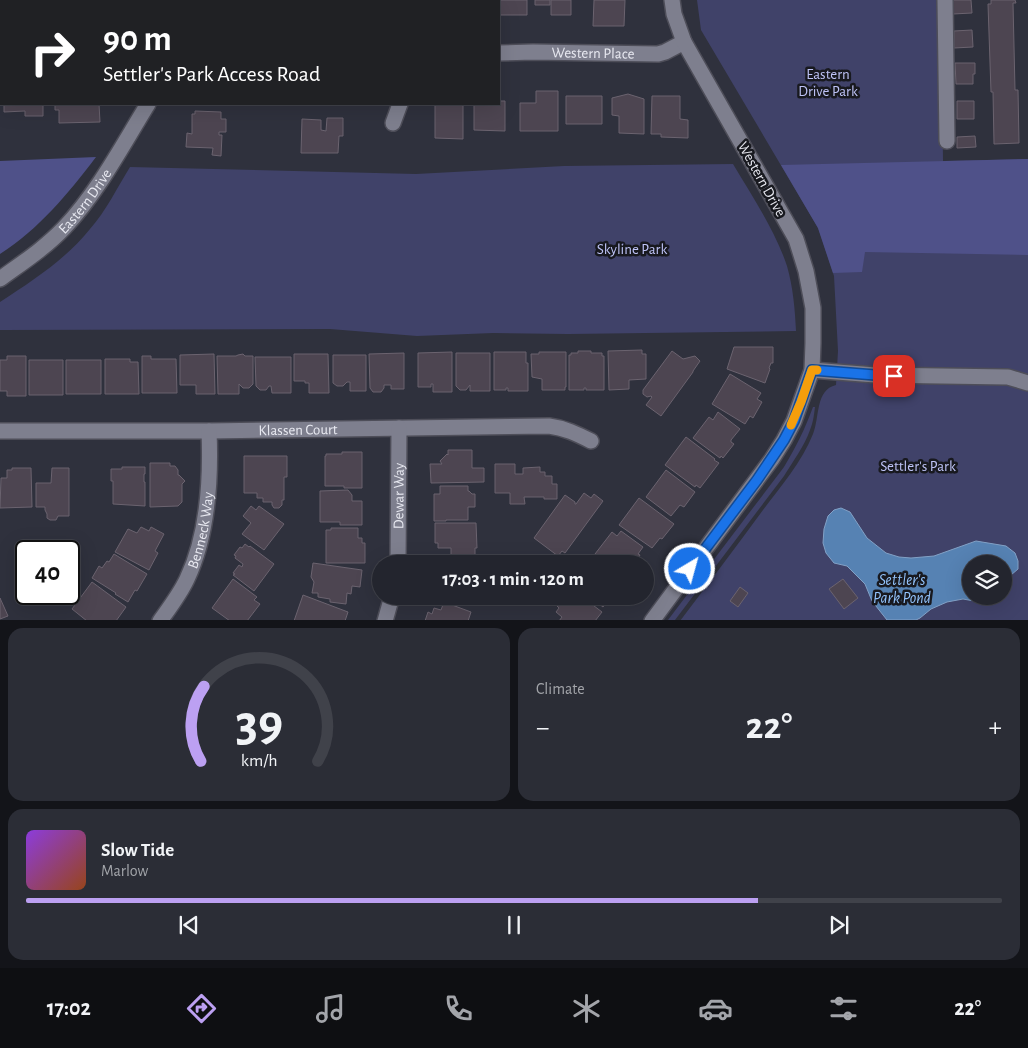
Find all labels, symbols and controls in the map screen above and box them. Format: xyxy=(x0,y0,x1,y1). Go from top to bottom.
icon: right xyxy=(20,20,85,85)
text: 90 m xyxy=(103,22,172,57)
street label: Western Place xyxy=(551,45,635,62)
text: Settler's Park Access Road xyxy=(103,63,320,85)
park label: Eastern Drive Park xyxy=(798,67,858,99)
street label: Western Drive xyxy=(735,139,788,219)
street label: Eastern Drive xyxy=(56,166,115,237)
park label: Skyline Park xyxy=(597,242,667,257)
pin xyxy=(873,355,915,397)
icon: arrive xyxy=(880,362,908,390)
street label: Klassen Court xyxy=(258,422,338,438)
park label: Settler's Park xyxy=(880,459,956,474)
street label: Dewar Way xyxy=(391,462,407,529)
street label: Benneck Way xyxy=(185,491,216,571)
speed limit sign: 40 xyxy=(15,540,80,605)
position arrow xyxy=(663,542,715,594)
map controls xyxy=(962,555,1012,605)
button: layers xyxy=(962,555,1012,605)
text: 17:03 · 1 min · 120 m xyxy=(442,570,584,589)
water label: Settler's Park Pond xyxy=(873,572,931,606)
text: Climate xyxy=(536,681,585,697)
text: 39 xyxy=(235,698,283,750)
text: 22° xyxy=(746,708,792,746)
text: − xyxy=(536,714,549,742)
text: + xyxy=(989,714,1002,742)
text: km/h xyxy=(241,752,277,770)
text: Slow Tide xyxy=(101,841,174,860)
text: Marlow xyxy=(101,863,148,879)
icon: previous xyxy=(175,911,203,939)
icon: pause xyxy=(500,911,528,939)
icon: next xyxy=(825,911,853,939)
icon: directions xyxy=(184,991,219,1026)
icon: music xyxy=(313,991,348,1026)
icon: phone xyxy=(441,991,476,1026)
icon: climate xyxy=(569,991,604,1026)
icon: car xyxy=(698,991,733,1026)
icon: filters xyxy=(826,991,861,1026)
text: 17:02 xyxy=(47,997,91,1019)
text: 22° xyxy=(954,997,981,1019)

